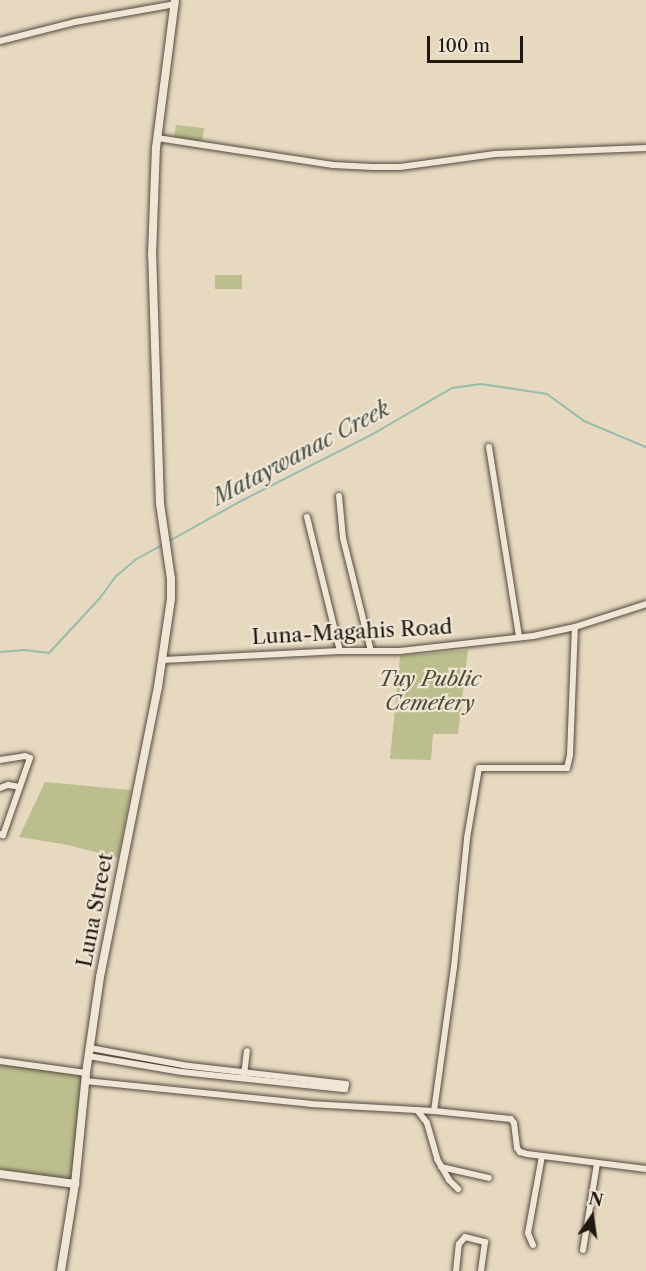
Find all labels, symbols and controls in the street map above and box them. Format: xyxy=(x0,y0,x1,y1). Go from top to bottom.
scale bar xyxy=(430,24,526,62)
text: 100 m xyxy=(438,35,490,57)
water label: Mataywanac Creek xyxy=(208,395,394,511)
street label: Luna-Magahis Road xyxy=(251,614,453,650)
park label: Tuy Public Cemetery xyxy=(379,666,481,716)
street label: Luna Street xyxy=(72,851,118,969)
north arrow xyxy=(562,1187,622,1247)
text: N xyxy=(587,1188,605,1211)

